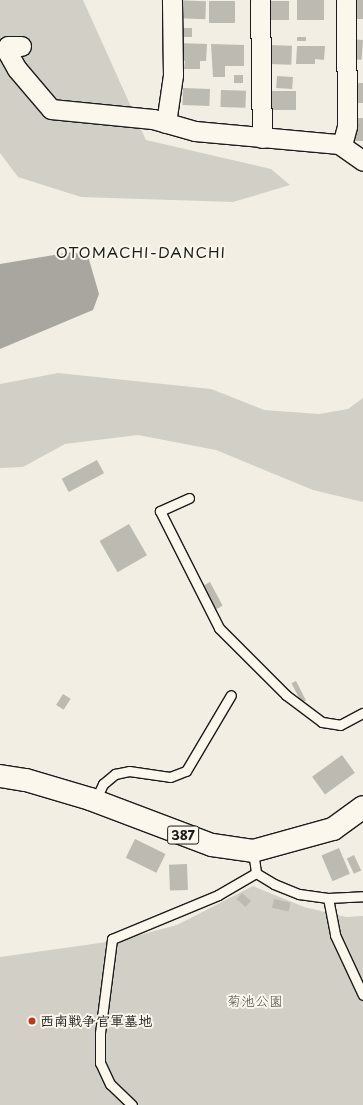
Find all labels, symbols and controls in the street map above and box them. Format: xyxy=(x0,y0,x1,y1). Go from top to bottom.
district label: OTOMACHI-DANCHI xyxy=(55,243,227,261)
road number: 387 xyxy=(167,824,199,846)
park label: 菊池公園 xyxy=(227,993,283,1009)
place label: 西南戦争官軍墓地 xyxy=(40,1013,152,1029)
marker: 西南戦争官軍墓地 xyxy=(27,1016,37,1026)

